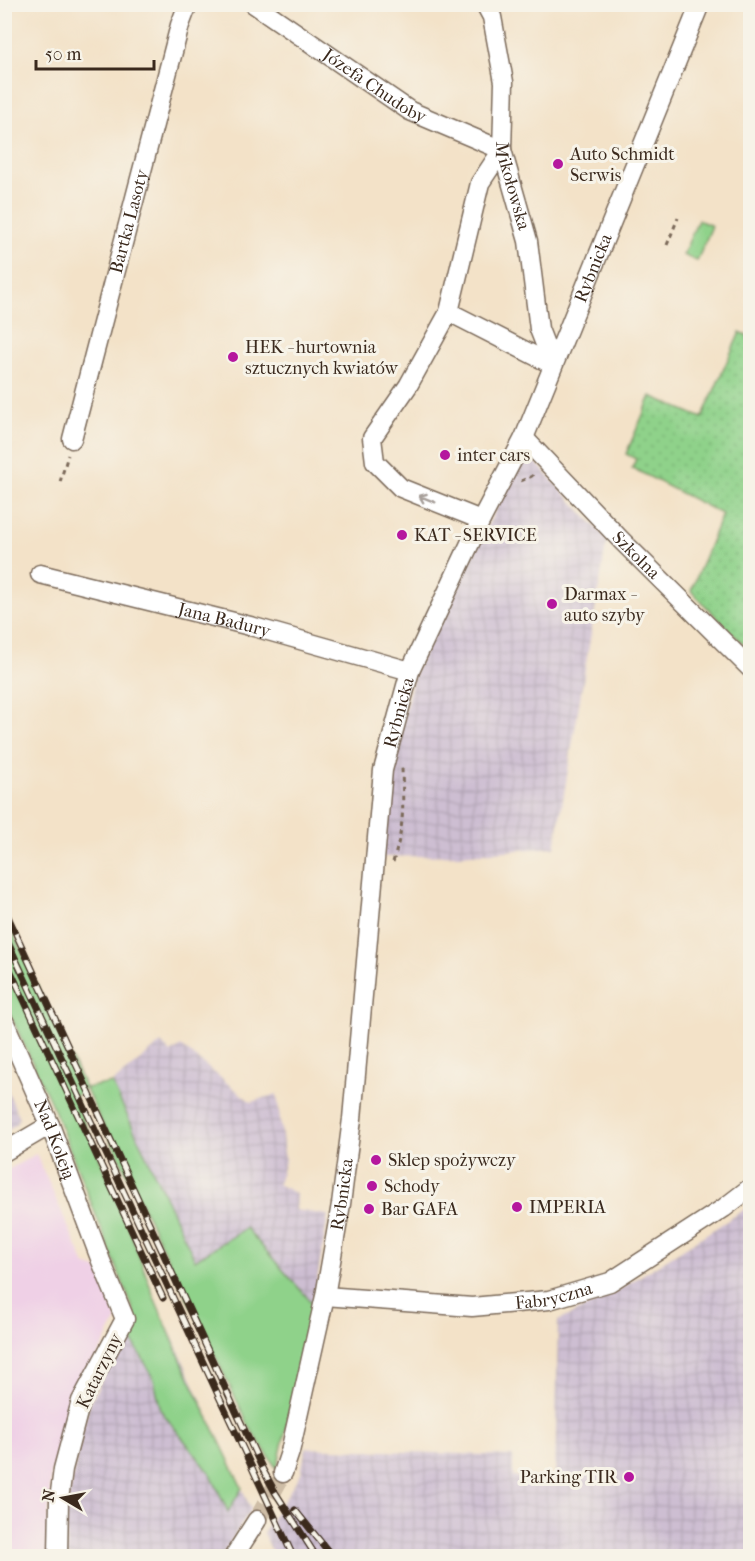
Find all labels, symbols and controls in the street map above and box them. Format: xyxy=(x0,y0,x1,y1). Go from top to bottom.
scale bar xyxy=(36,33,154,71)
street label: Józefa Chudoby xyxy=(317,43,431,128)
text: 50 m xyxy=(45,44,82,65)
street label: Mikołowska xyxy=(491,141,534,233)
place label: Auto Schmidt Serwis xyxy=(569,144,675,186)
marker: Auto Schmidt Serwis xyxy=(551,157,565,171)
street label: Bartka Lasoty xyxy=(106,166,153,276)
street label: Rybnicka xyxy=(570,230,617,306)
place label: HEK - hurtownia sztucznych kwiatów xyxy=(245,337,399,379)
marker: HEK - hurtownia sztucznych kwiatów xyxy=(226,350,240,364)
place label: inter cars xyxy=(457,445,530,466)
marker: inter cars xyxy=(438,448,452,462)
one-way arrow xyxy=(418,492,437,503)
place label: KAT - SERVICE xyxy=(414,525,537,546)
street label: Szkolna xyxy=(607,527,665,584)
marker: KAT - SERVICE xyxy=(395,528,409,542)
place label: Darmax - auto szyby xyxy=(564,584,646,626)
marker: Darmax - auto szyby xyxy=(545,597,559,611)
street label: Jana Badury xyxy=(174,598,274,643)
street label: Rybnicka xyxy=(379,674,419,750)
street label: Nad Koleją xyxy=(29,1097,80,1183)
place label: Sklep spożywczy xyxy=(388,1150,517,1171)
marker: Sklep spożywczy xyxy=(369,1153,383,1167)
street label: Rybnicka xyxy=(327,1157,358,1232)
place label: Schody xyxy=(384,1176,441,1197)
marker: Schody xyxy=(365,1179,379,1193)
place label: IMPERIA xyxy=(529,1197,606,1218)
place label: Bar GAFA xyxy=(381,1199,458,1220)
marker: IMPERIA xyxy=(510,1200,524,1214)
marker: Bar GAFA xyxy=(362,1202,376,1216)
street label: Fabryczna xyxy=(514,1278,596,1314)
street label: Katarzyny xyxy=(72,1329,127,1412)
place label: Parking TIR xyxy=(520,1467,618,1488)
north arrow xyxy=(33,1468,93,1528)
marker: Parking TIR xyxy=(622,1470,636,1484)
text: N xyxy=(38,1487,59,1503)

